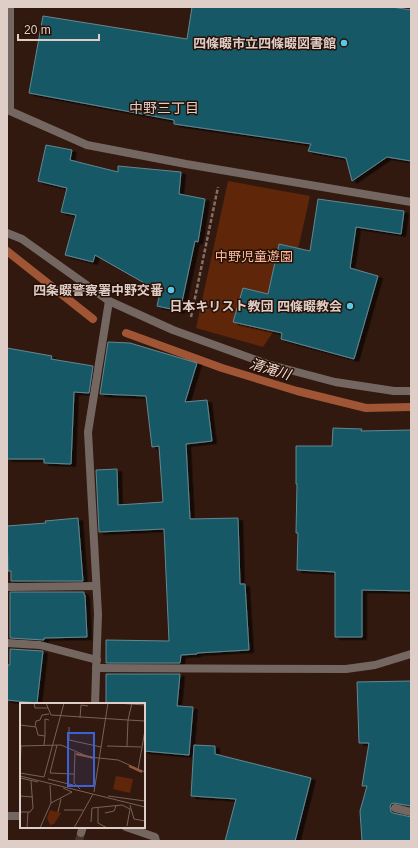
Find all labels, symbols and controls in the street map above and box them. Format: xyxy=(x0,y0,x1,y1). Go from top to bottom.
scale bar xyxy=(18,16,99,42)
text: 20 m xyxy=(24,23,51,37)
place label: 四條畷市立四條畷図書館 xyxy=(193,36,336,51)
marker: 四條畷市立四條畷図書館 xyxy=(339,38,349,48)
district label: 中野三丁目 xyxy=(129,100,199,116)
park label: 中野児童遊園 xyxy=(215,249,293,264)
place label: 四条畷警察署中野交番 xyxy=(33,283,163,298)
marker: 四条畷警察署中野交番 xyxy=(166,285,176,295)
place label: 日本キリスト教団 四條畷教会 xyxy=(169,299,342,314)
marker: 日本キリスト教団 四條畷教会 xyxy=(345,301,355,311)
water label: 清滝川 xyxy=(248,355,294,383)
inset map xyxy=(20,703,145,828)

